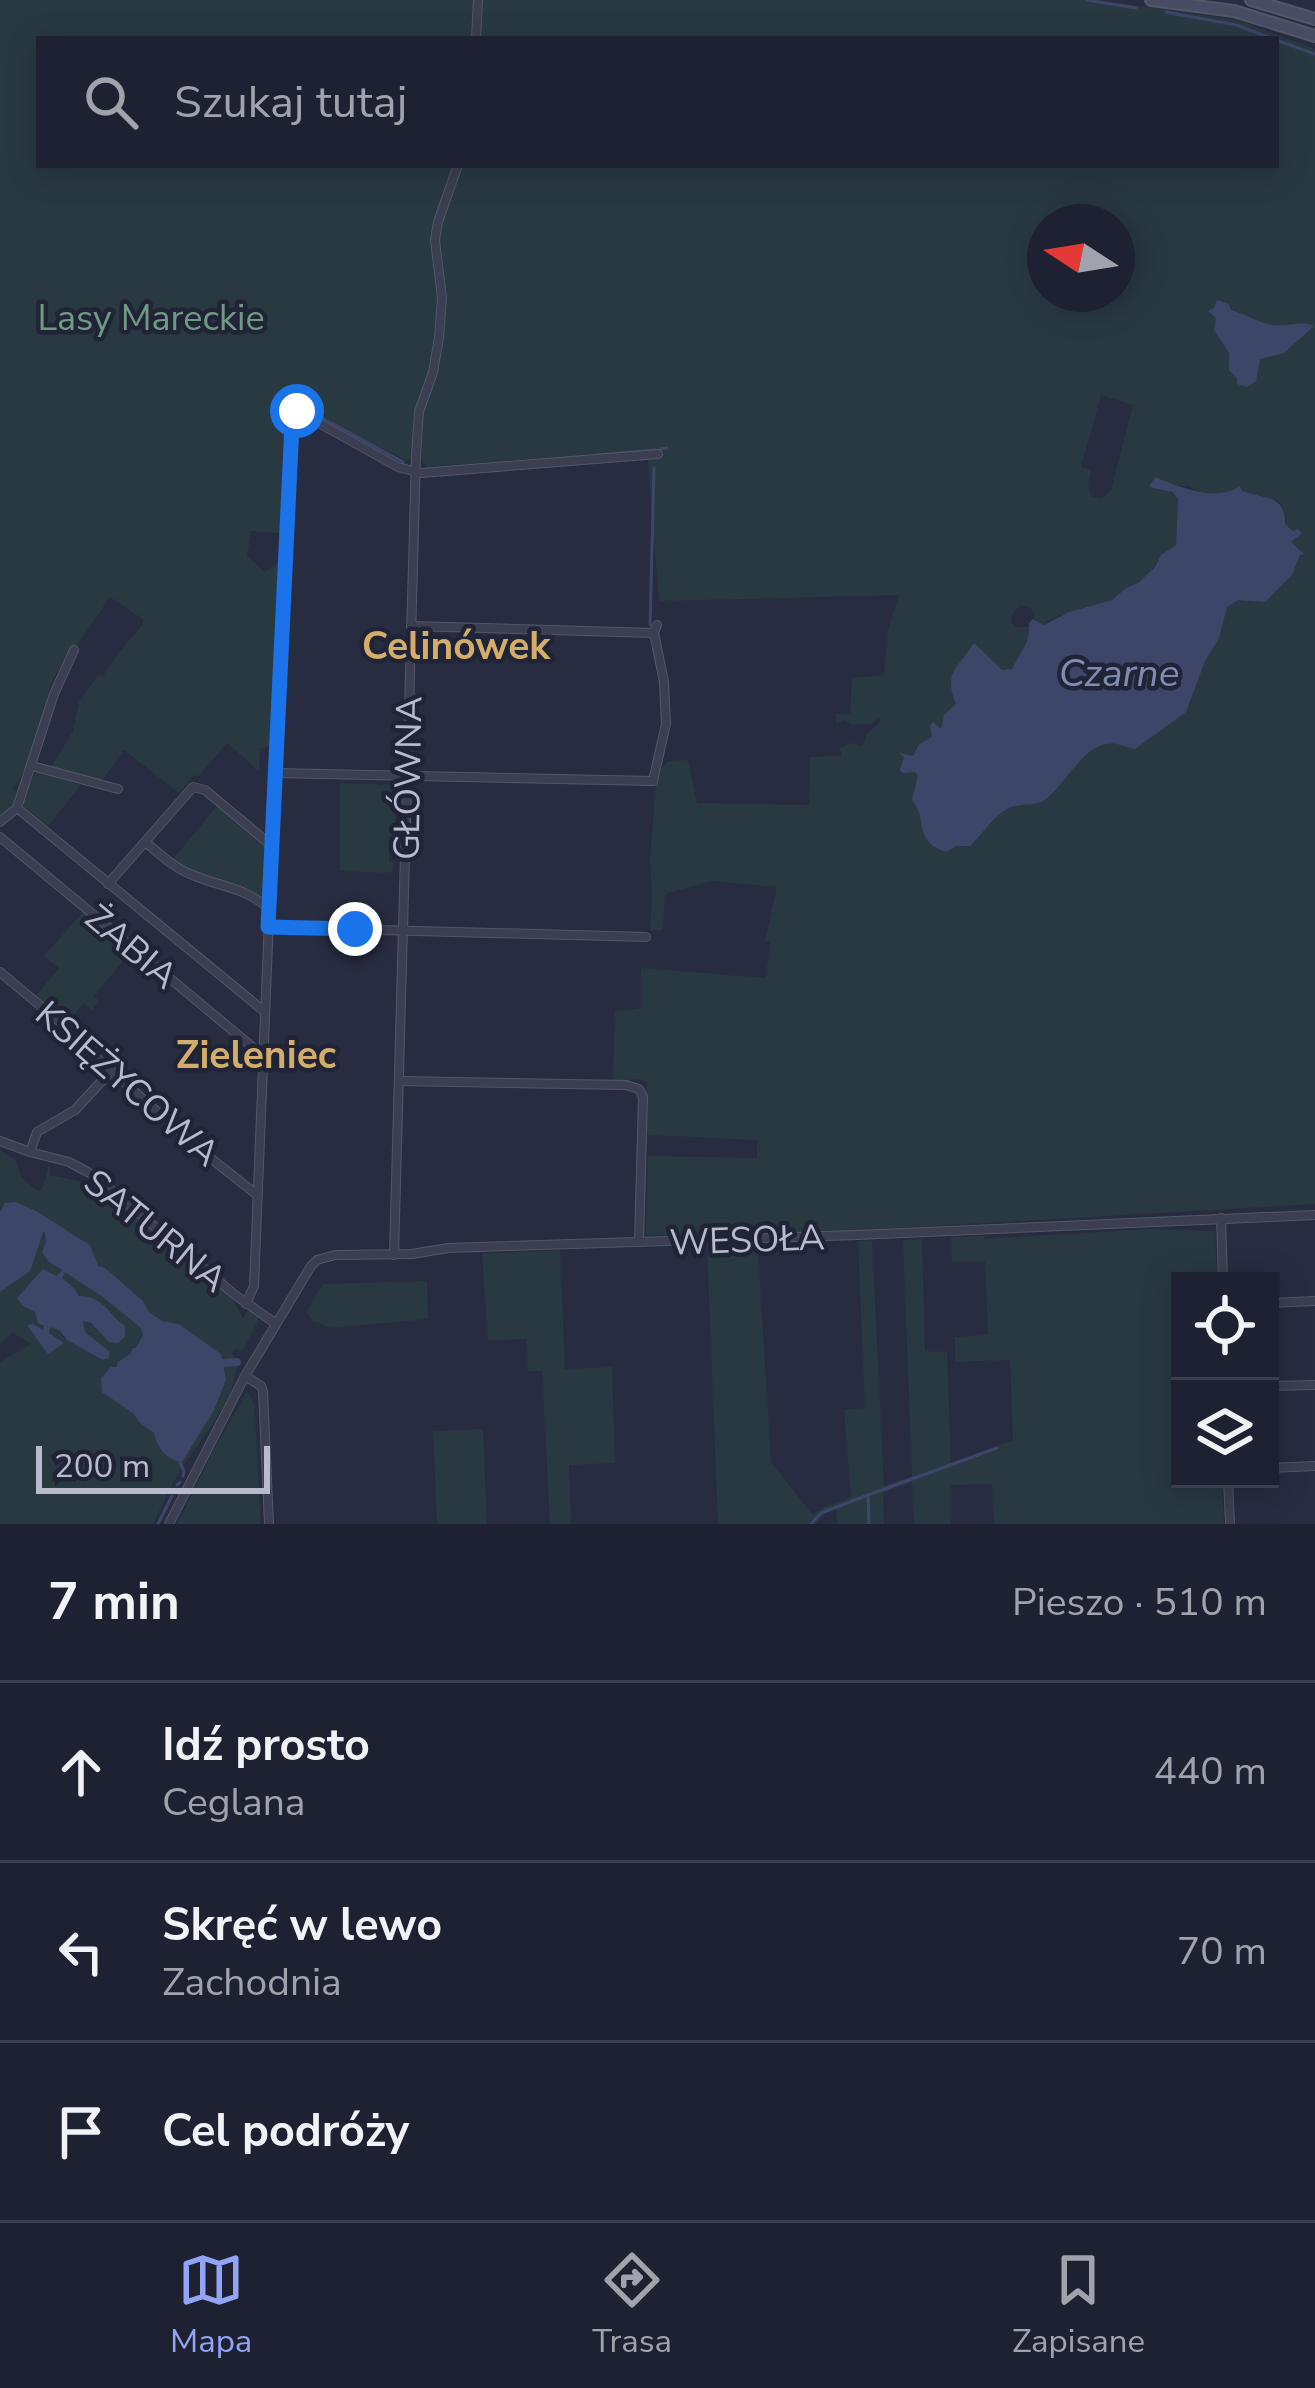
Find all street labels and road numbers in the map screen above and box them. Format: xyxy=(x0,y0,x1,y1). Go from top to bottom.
street label: GŁÓWNA xyxy=(383,696,434,860)
street label: ŻABIA xyxy=(74,894,188,1000)
street label: KSIĘŻYCOWA xyxy=(24,990,230,1178)
street label: SATURNA xyxy=(73,1159,237,1304)
street label: WESOŁA xyxy=(669,1213,825,1268)

